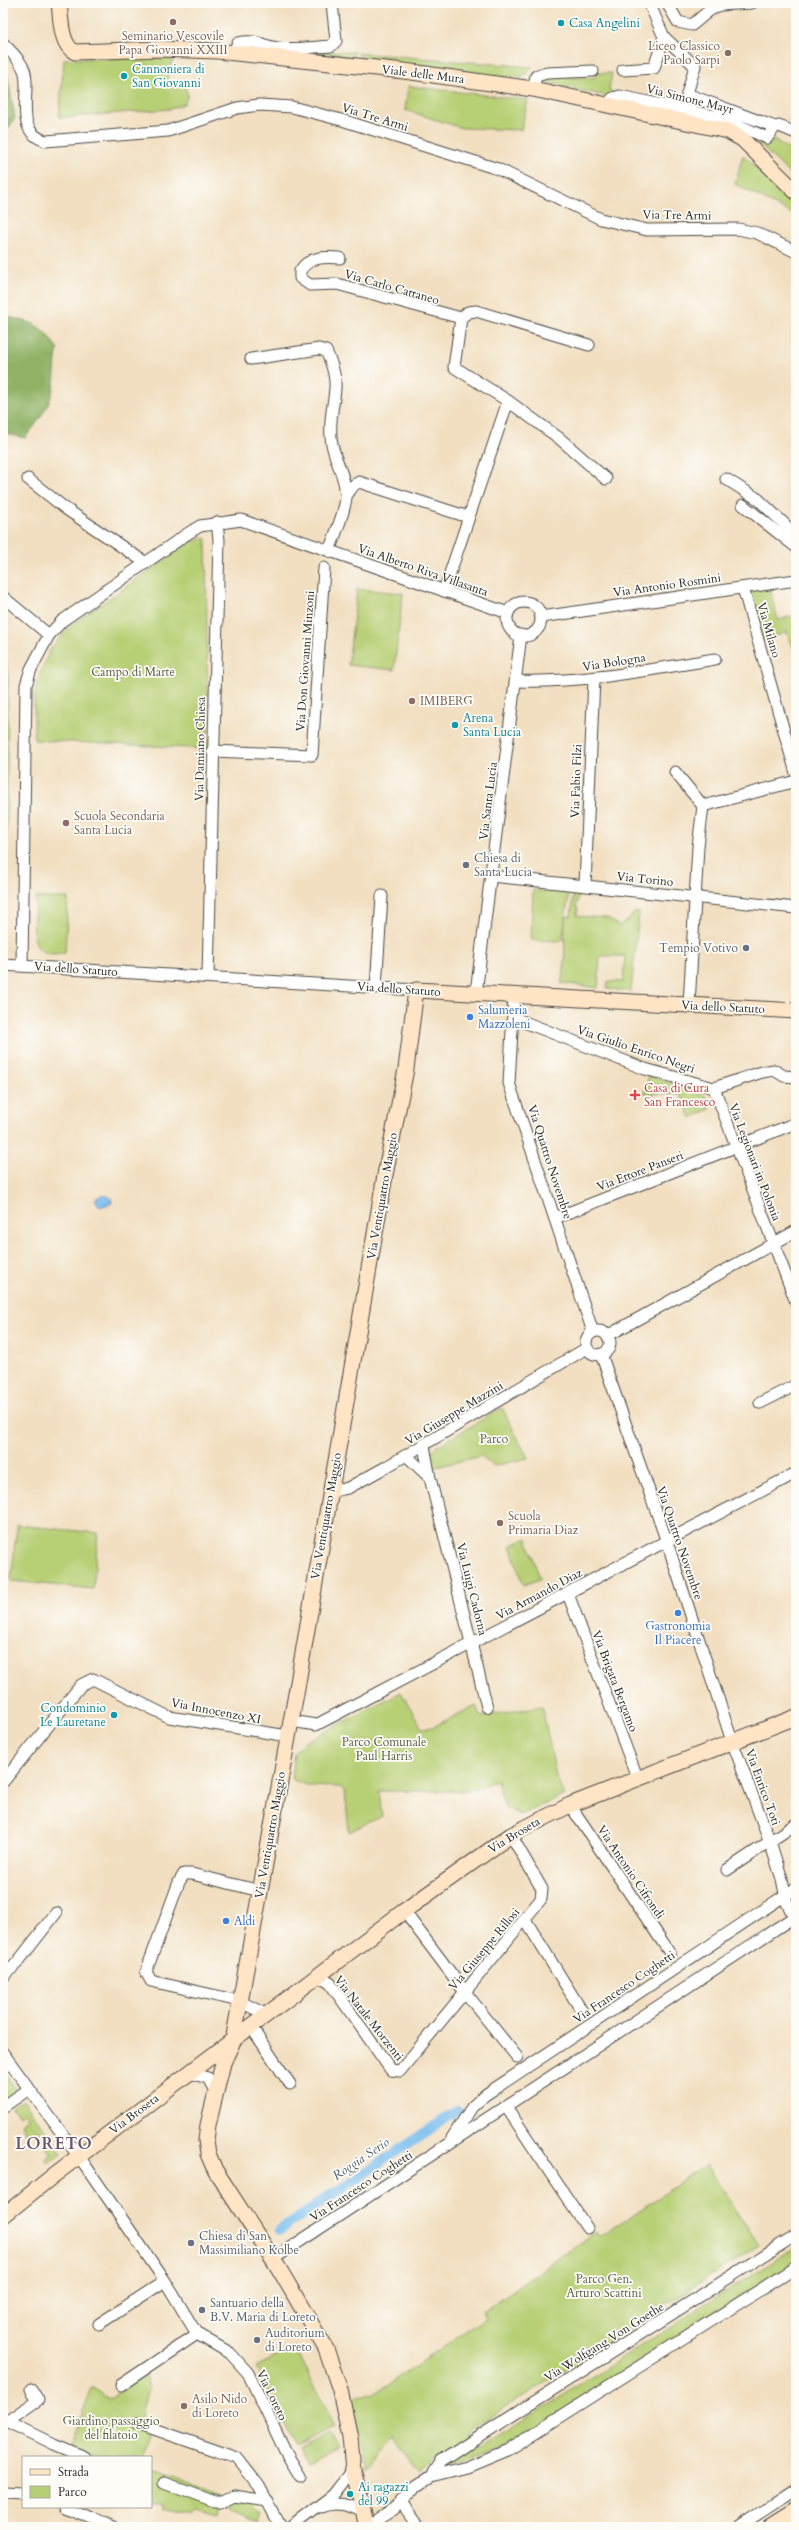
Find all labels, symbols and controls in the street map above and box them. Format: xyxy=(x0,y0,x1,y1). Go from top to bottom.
place label: Casa Angelini xyxy=(569,15,641,31)
marker: Seminario Vescovile Papa Giovanni XXIII xyxy=(168,17,178,27)
marker: Casa Angelini xyxy=(556,18,566,28)
place label: Seminario Vescovile Papa Giovanni XXIII xyxy=(118,28,228,58)
place label: Liceo Classico Paolo Sarpi xyxy=(648,38,721,68)
marker: Liceo Classico Paolo Sarpi xyxy=(723,48,733,58)
place label: Cannoniera di San Giovanni xyxy=(132,61,205,91)
street label: Viale delle Mura xyxy=(381,61,466,87)
marker: Cannoniera di San Giovanni xyxy=(119,71,129,81)
street label: Via Simone Mayr xyxy=(645,80,736,118)
street label: Via Tre Armi xyxy=(340,99,411,135)
street label: Via Tre Armi xyxy=(642,206,712,224)
street label: Via Carlo Cattaneo xyxy=(343,266,442,308)
street label: Via Alberto Riva Villasanta xyxy=(356,540,491,600)
street label: Via Antonio Rosmini xyxy=(612,569,723,600)
street label: Via Don Giovanni Minzoni xyxy=(292,589,318,732)
street label: Via Milano xyxy=(753,600,785,660)
street label: Via Bologna xyxy=(581,649,647,675)
park label: Campo di Marte xyxy=(91,664,175,680)
place label: IMIBERG xyxy=(420,693,473,709)
street label: Via Damiano Chiesa xyxy=(191,696,209,801)
marker: IMIBERG xyxy=(407,696,417,706)
place label: Arena Santa Lucia xyxy=(463,710,522,740)
marker: Arena Santa Lucia xyxy=(450,720,460,730)
street label: Via Fabio Filzi xyxy=(567,743,585,818)
street label: Via Santa Lucia xyxy=(475,760,501,841)
place label: Scuola Secondaria Santa Lucia xyxy=(74,808,166,838)
marker: Scuola Secondaria Santa Lucia xyxy=(61,818,71,828)
place label: Chiesa di Santa Lucia xyxy=(474,850,533,880)
marker: Chiesa di Santa Lucia xyxy=(461,860,471,870)
street label: Via Torino xyxy=(616,868,675,890)
place label: Tempio Votivo xyxy=(659,940,739,956)
marker: Tempio Votivo xyxy=(741,943,751,953)
street label: Via dello Statuto xyxy=(34,958,119,980)
street label: Via dello Statuto xyxy=(357,978,442,1000)
street label: Via dello Statuto xyxy=(681,997,766,1017)
place label: Salumeria Mazzoleni xyxy=(478,1002,531,1032)
marker: Salumeria Mazzoleni xyxy=(465,1012,475,1022)
street label: Via Giulio Enrico Negri xyxy=(575,1021,698,1077)
place label: Casa di Cura San Francesco xyxy=(644,1080,716,1110)
marker: Casa di Cura San Francesco xyxy=(629,1089,641,1101)
street label: Via Legionari in Polonia xyxy=(725,1101,785,1224)
street label: Via Quattro Novembre xyxy=(524,1103,576,1221)
street label: Via Ventiquattro Maggio xyxy=(363,1131,401,1261)
street label: Via Ettore Panseri xyxy=(594,1147,686,1195)
street label: Via Giuseppe Mazzini xyxy=(402,1377,507,1449)
park label: Parco xyxy=(480,1431,509,1447)
street label: Via Ventiquattro Maggio xyxy=(307,1451,345,1581)
street label: Via Quattro Novembre xyxy=(653,1484,707,1602)
place label: Scuola Primaria Diaz xyxy=(508,1508,579,1538)
marker: Scuola Primaria Diaz xyxy=(495,1518,505,1528)
street label: Via Luigi Cadorna xyxy=(453,1541,491,1638)
street label: Via Armando Diaz xyxy=(493,1564,585,1623)
marker: Gastronomia Il Piacere xyxy=(673,1608,683,1618)
place label: Gastronomia Il Piacere xyxy=(645,1618,711,1648)
street label: Via Brigata Bergamo xyxy=(588,1628,642,1734)
street label: Via Innocenzo XI xyxy=(170,1694,262,1728)
place label: Condominio Le Lauretane xyxy=(40,1700,107,1730)
marker: Condominio Le Lauretane xyxy=(109,1710,119,1720)
park label: Parco Comunale Paul Harris xyxy=(342,1734,426,1764)
street label: Via Enrico Toti xyxy=(742,1747,784,1828)
street label: Via Ventiquattro Maggio xyxy=(251,1770,289,1900)
street label: Via Broseta xyxy=(485,1813,544,1857)
street label: Via Antonio Cifrondi xyxy=(594,1822,669,1923)
street label: Via Giuseppe Rillosi xyxy=(445,1904,524,1993)
place label: Aldi xyxy=(234,1913,256,1929)
marker: Aldi xyxy=(221,1916,231,1926)
street label: Via Francesco Coghetti xyxy=(570,1947,678,2027)
street label: Via Natale Morzenti xyxy=(331,1972,408,2064)
street label: Via Broseta xyxy=(106,2090,163,2138)
district label: LORETO xyxy=(15,2133,93,2155)
water label: Roggia Serio xyxy=(329,2133,393,2185)
street label: Via Francesco Coghetti xyxy=(307,2146,416,2225)
place label: Chiesa di San Massimiliano Kolbe xyxy=(199,2228,299,2258)
marker: Chiesa di San Massimiliano Kolbe xyxy=(186,2238,196,2248)
park label: Parco Gen. Arturo Scattini xyxy=(566,2271,642,2301)
place label: Santuario della B.V. Maria di Loreto xyxy=(210,2295,316,2325)
street label: Via Wolfgang Von Goethe xyxy=(541,2299,667,2385)
marker: Santuario della B.V. Maria di Loreto xyxy=(197,2305,207,2315)
place label: Auditorium di Loreto xyxy=(265,2325,326,2355)
marker: Auditorium di Loreto xyxy=(252,2335,262,2345)
street label: Via Loreto xyxy=(253,2367,291,2423)
place label: Asilo Nido di Loreto xyxy=(192,2391,248,2421)
marker: Asilo Nido di Loreto xyxy=(179,2401,189,2411)
park label: Giardino passaggio del filatoio xyxy=(63,2413,160,2443)
legend xyxy=(22,2456,152,2508)
text: Strada xyxy=(58,2464,90,2480)
place label: Ai ragazzi del 99 xyxy=(358,2479,409,2509)
text: Parco xyxy=(58,2484,87,2500)
marker: Ai ragazzi del 99 xyxy=(345,2489,355,2499)

